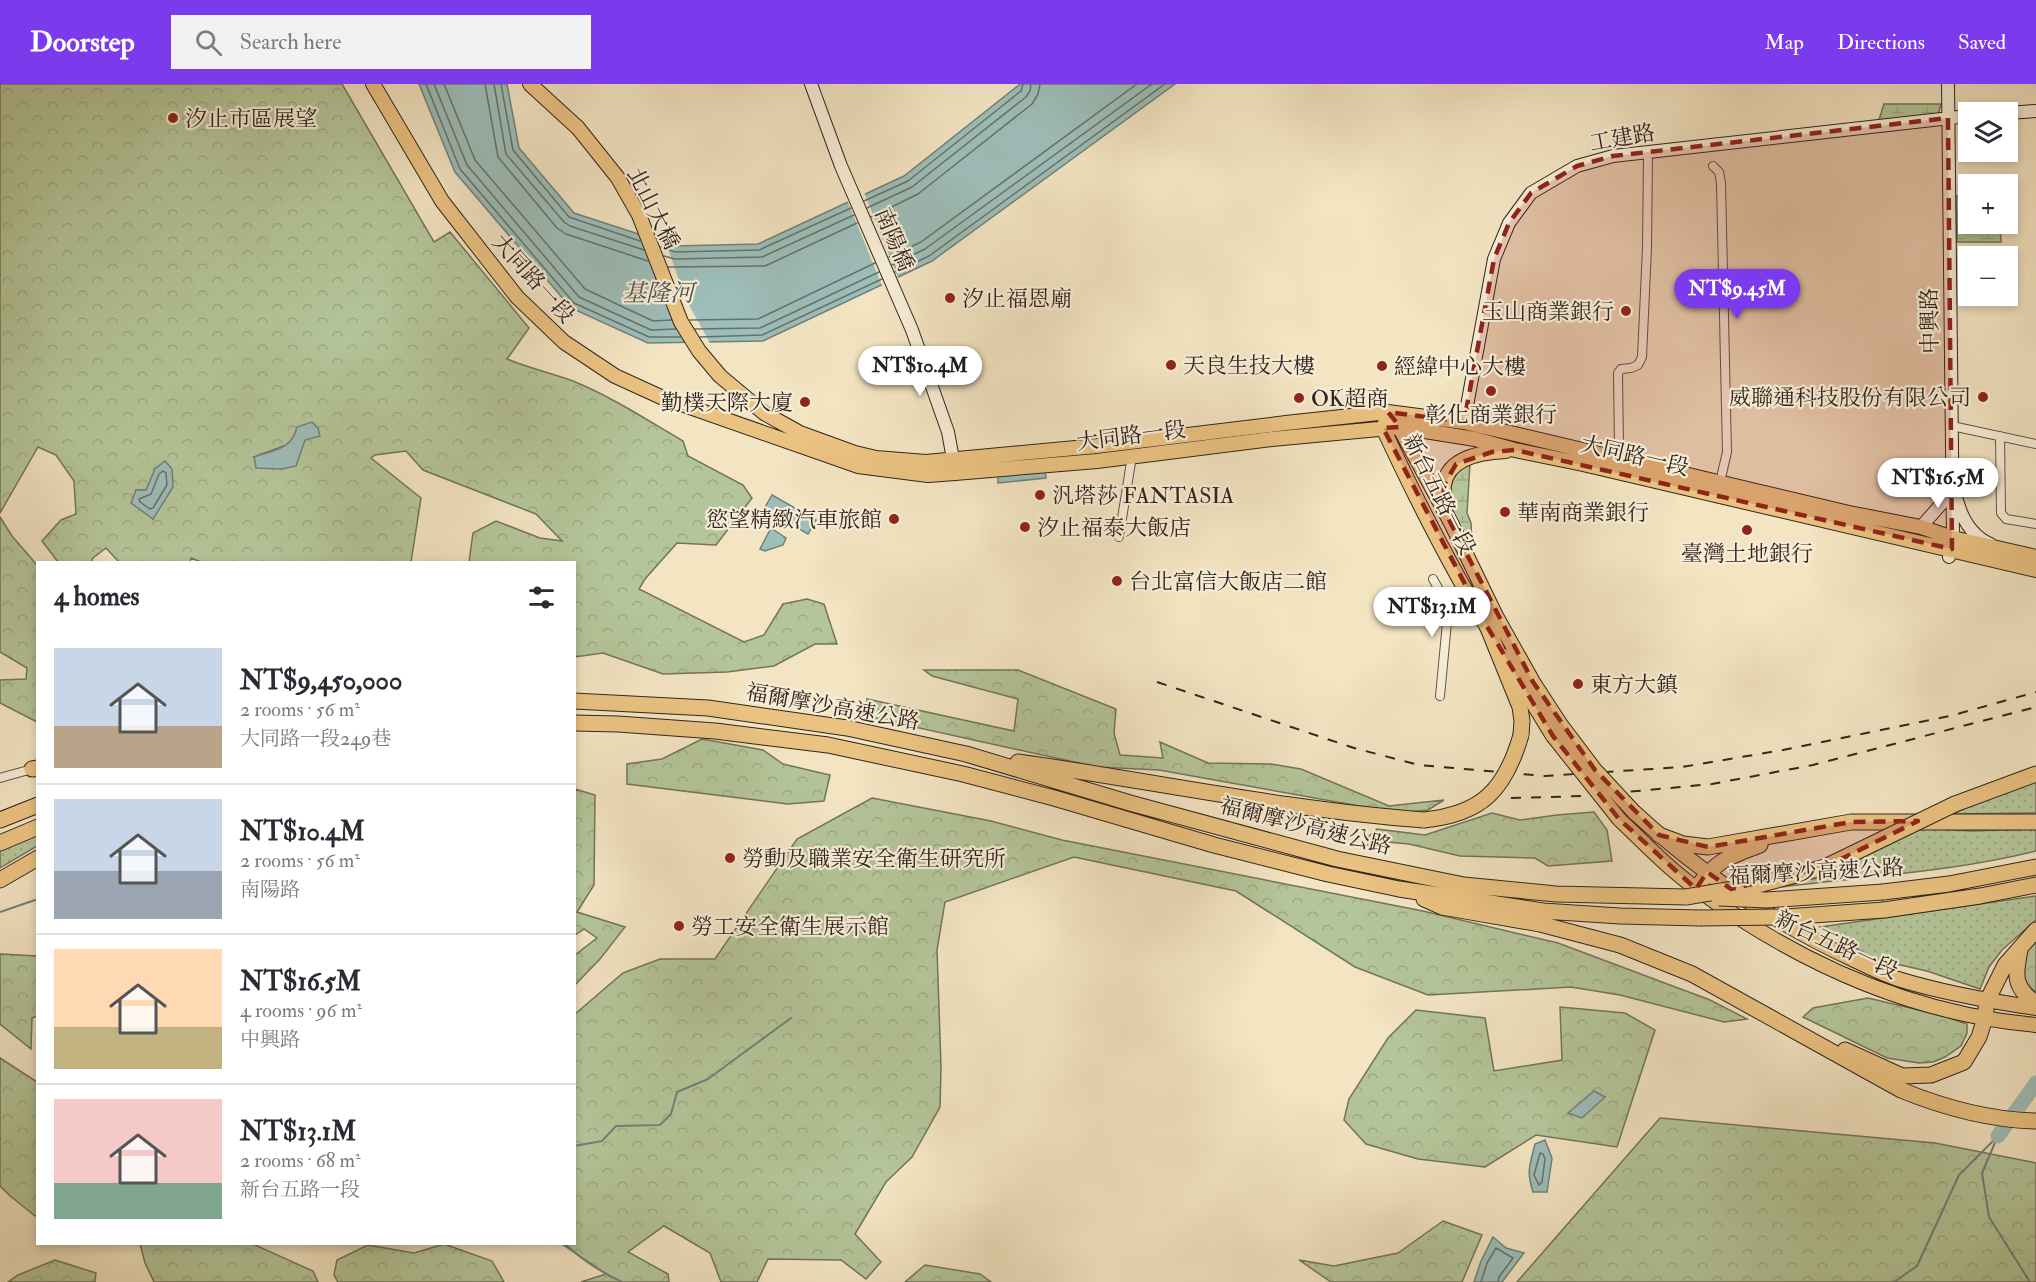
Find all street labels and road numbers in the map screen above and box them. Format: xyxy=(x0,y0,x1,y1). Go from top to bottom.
street label: 工建路 xyxy=(1587,118,1657,158)
street label: 北山大橋 xyxy=(621,163,686,254)
street label: 南陽橋 xyxy=(868,204,920,275)
street label: 大同路一段 xyxy=(486,228,580,329)
street label: 中興路 xyxy=(1915,288,1945,354)
street label: 大同路一段 xyxy=(1075,415,1187,457)
street label: 新台五路一段 xyxy=(1397,429,1482,560)
street label: 大同路一段 xyxy=(1578,430,1692,482)
street label: 福爾摩沙高速公路 xyxy=(744,678,922,736)
street label: 福爾摩沙高速公路 xyxy=(1217,791,1395,861)
street label: 福爾摩沙高速公路 xyxy=(1727,853,1905,891)
street label: 新台五路一段 xyxy=(1771,904,1902,985)

